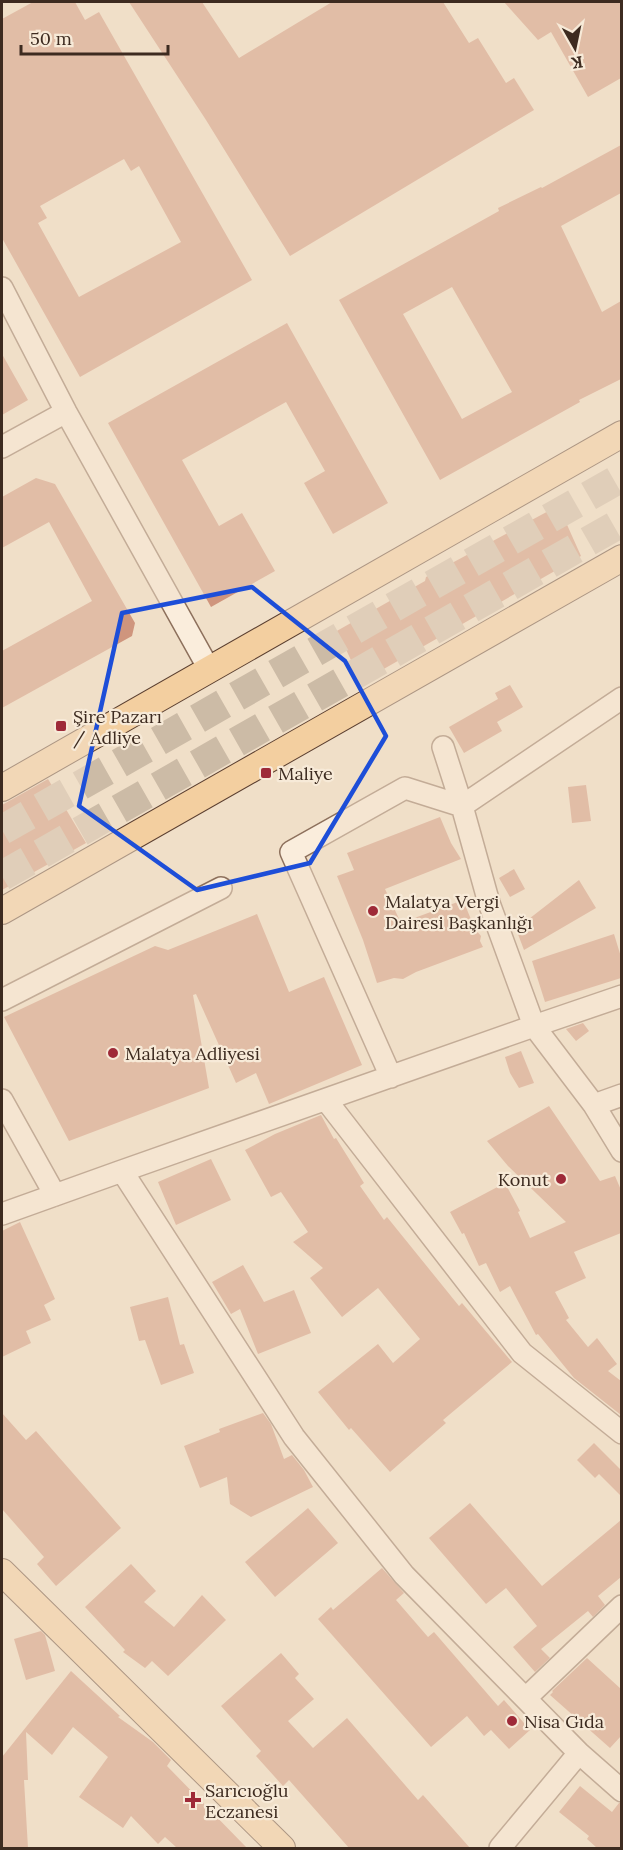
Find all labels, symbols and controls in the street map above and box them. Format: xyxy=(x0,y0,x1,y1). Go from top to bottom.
scale bar xyxy=(21,18,168,56)
north arrow xyxy=(545,18,605,78)
text: 50 m xyxy=(30,27,72,50)
text: K xyxy=(570,52,585,74)
place label: Şire Pazarı / Adliye xyxy=(73,705,162,749)
marker: Şire Pazarı / Adliye xyxy=(54,719,68,733)
place label: Maliye xyxy=(278,762,333,785)
marker: Maliye xyxy=(259,766,273,780)
place label: Malatya Vergi Dairesi Başkanlığı xyxy=(385,890,532,934)
marker: Malatya Vergi Dairesi Başkanlığı xyxy=(366,904,380,918)
place label: Malatya Adliyesi xyxy=(125,1042,260,1065)
marker: Malatya Adliyesi xyxy=(106,1046,120,1060)
place label: Konut xyxy=(498,1168,549,1191)
marker: Konut xyxy=(554,1172,568,1186)
place label: Nisa Gıda xyxy=(524,1710,604,1733)
marker: Nisa Gıda xyxy=(505,1714,519,1728)
place label: Sarıcıoğlu Eczanesi xyxy=(205,1779,289,1823)
marker: Sarıcıoğlu Eczanesi xyxy=(186,1793,200,1807)

